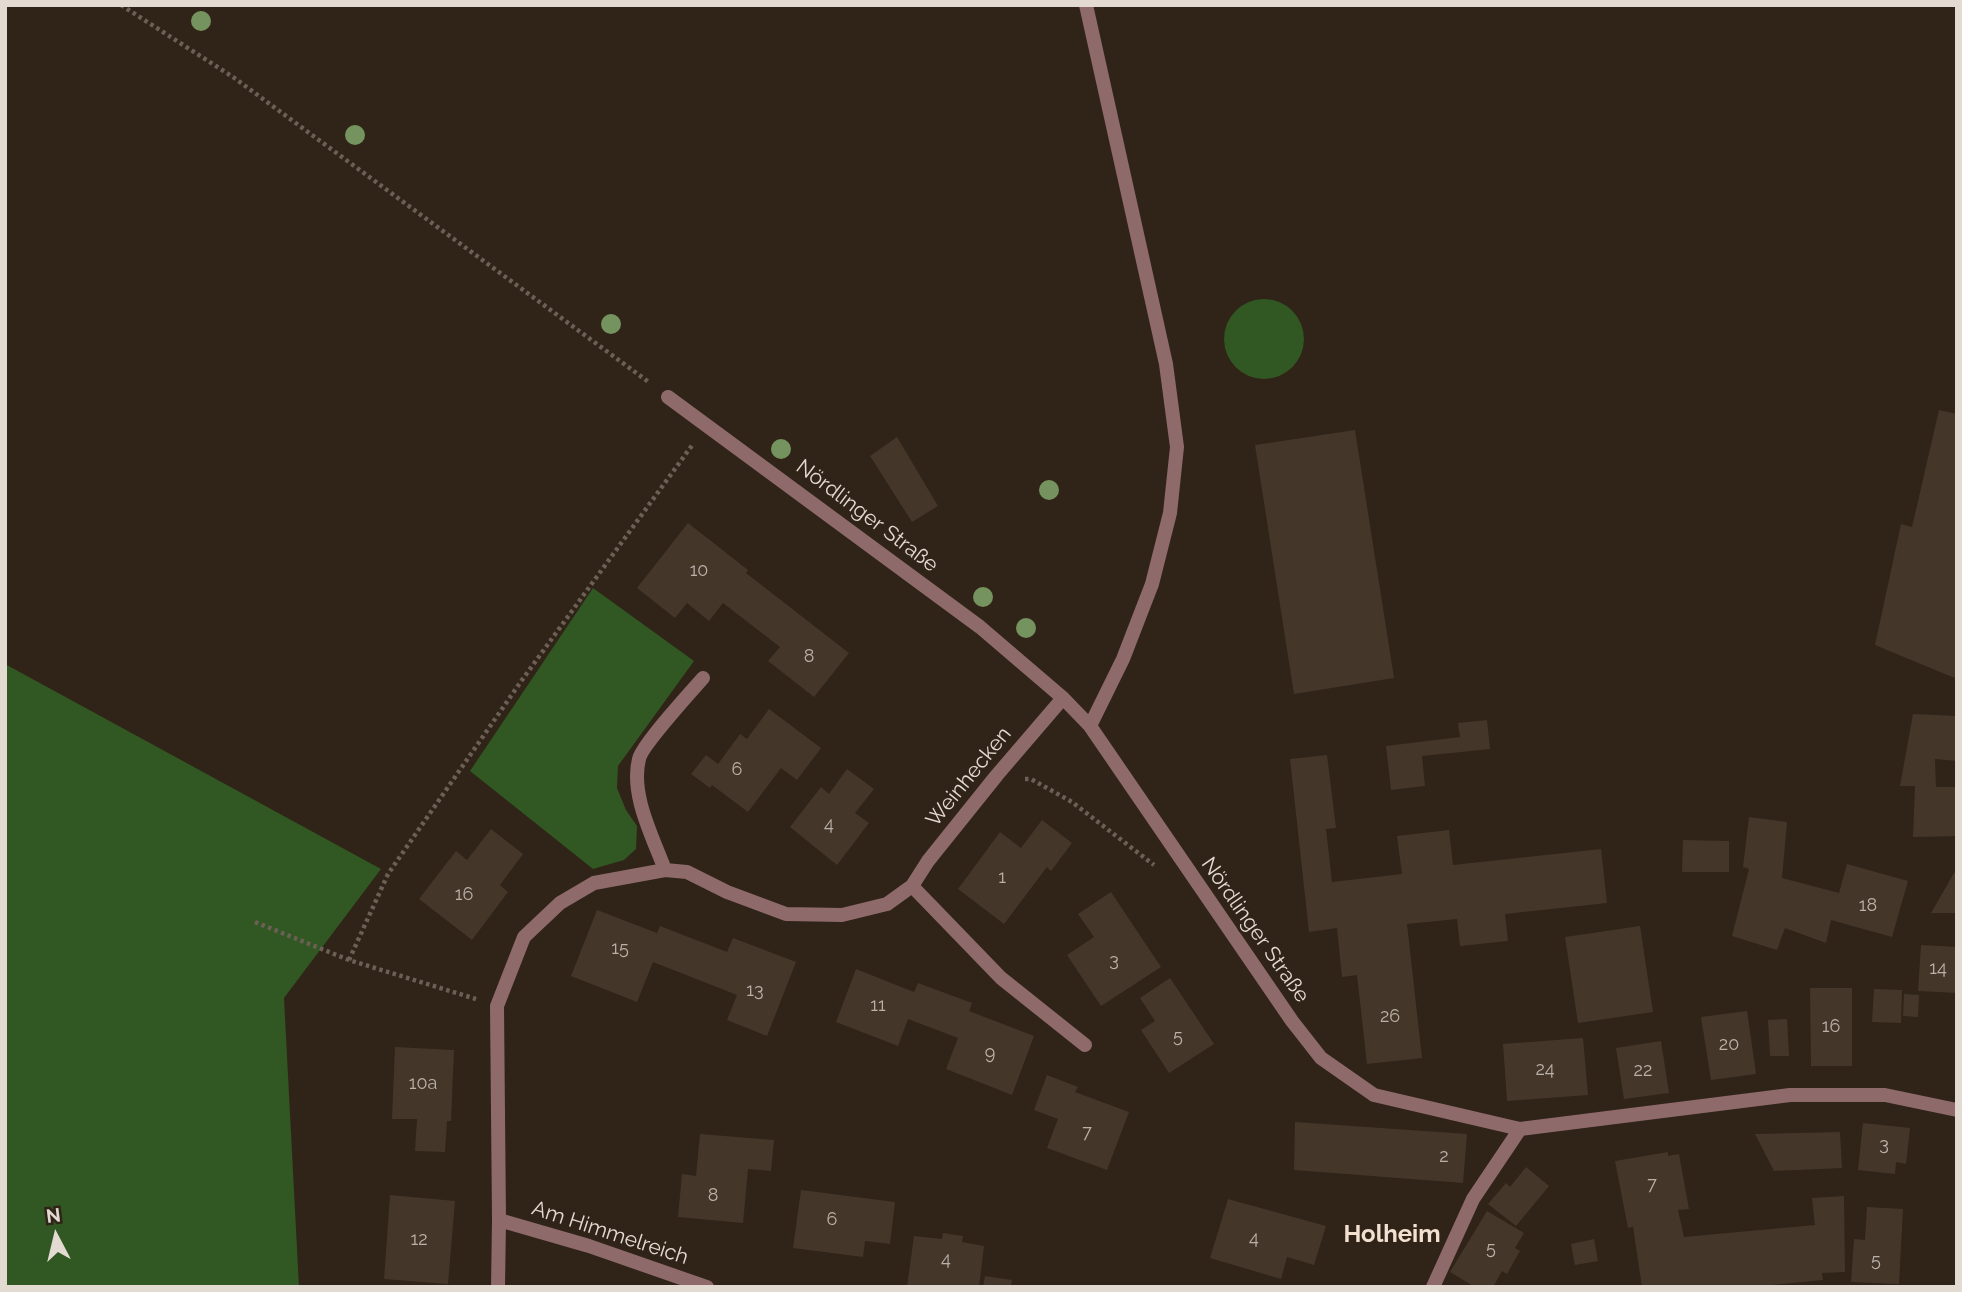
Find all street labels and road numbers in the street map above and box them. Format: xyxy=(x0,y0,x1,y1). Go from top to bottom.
street label: Nördlinger Straße xyxy=(791,454,943,578)
street label: Weinhecken xyxy=(921,722,1017,832)
street label: Nördlinger Straße xyxy=(1195,853,1315,1007)
street label: Am Himmelreich xyxy=(528,1196,692,1270)

